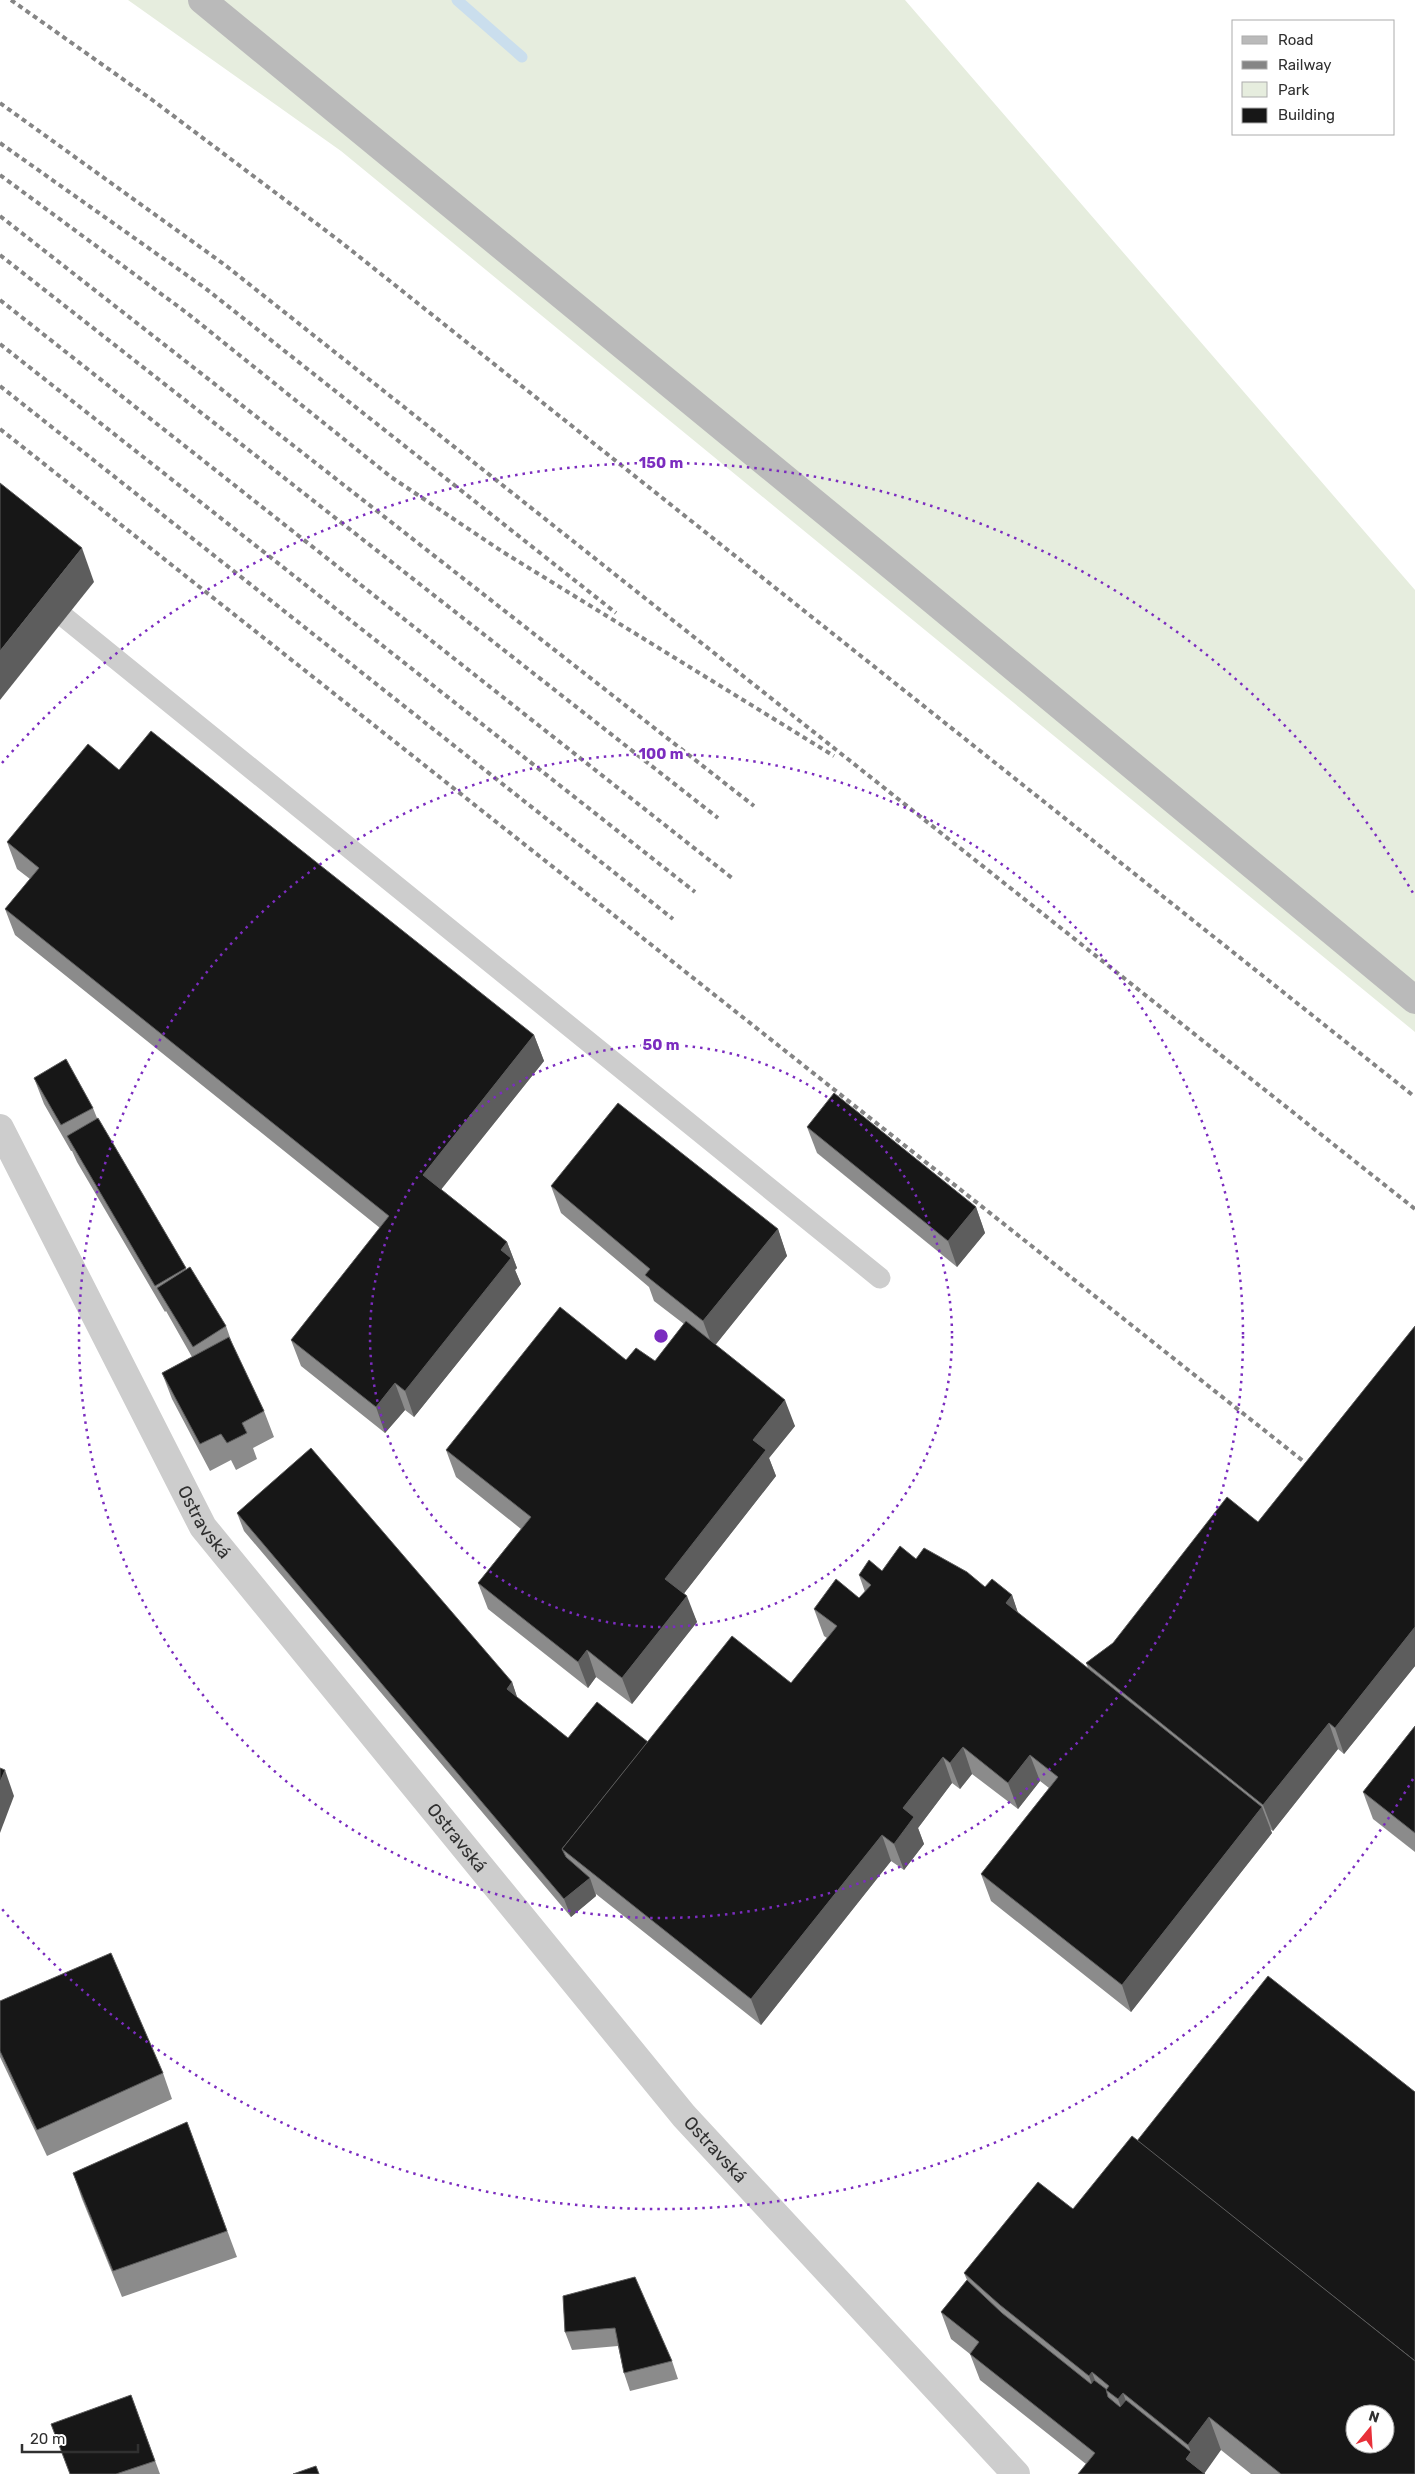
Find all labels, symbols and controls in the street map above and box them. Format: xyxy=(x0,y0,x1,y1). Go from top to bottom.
legend xyxy=(1232,20,1395,135)
text: Road xyxy=(1278,31,1314,49)
text: Railway xyxy=(1278,56,1332,74)
text: Park xyxy=(1278,81,1309,99)
text: Building xyxy=(1278,106,1335,124)
text: 150 m xyxy=(639,454,683,472)
text: 100 m xyxy=(639,745,683,763)
text: 50 m xyxy=(643,1036,679,1054)
centre of rings xyxy=(652,1327,670,1345)
street label: Ostravská xyxy=(173,1482,235,1563)
street label: Ostravská xyxy=(422,1799,492,1877)
street label: Ostravská xyxy=(679,2112,751,2187)
north arrow xyxy=(1345,2404,1395,2454)
text: N xyxy=(1366,2407,1381,2427)
scale bar xyxy=(22,2422,139,2454)
text: 20 m xyxy=(30,2430,65,2448)

